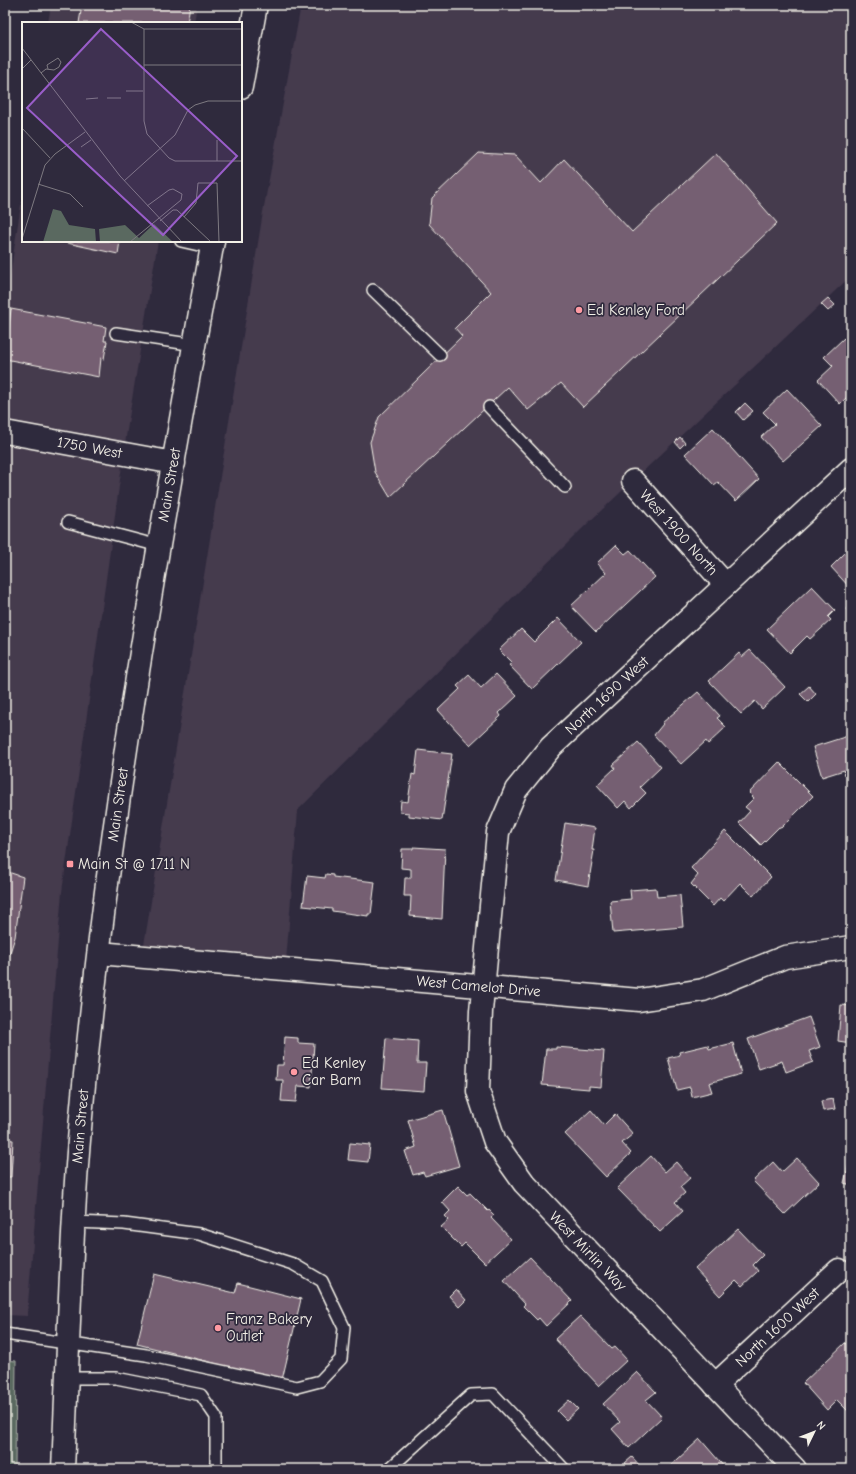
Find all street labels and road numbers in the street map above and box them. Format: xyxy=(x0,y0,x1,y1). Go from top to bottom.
street label: 1750 West xyxy=(56,433,124,462)
street label: Main Street xyxy=(154,446,185,523)
street label: West 1900 North xyxy=(636,486,722,579)
street label: North 1690 West xyxy=(561,652,653,738)
street label: Main Street xyxy=(104,766,132,843)
street label: West Camelot Drive xyxy=(416,972,542,1000)
street label: Main Street xyxy=(68,1088,93,1164)
street label: West Mirlin Way xyxy=(546,1208,631,1295)
street label: North 1600 West xyxy=(731,1283,824,1371)

